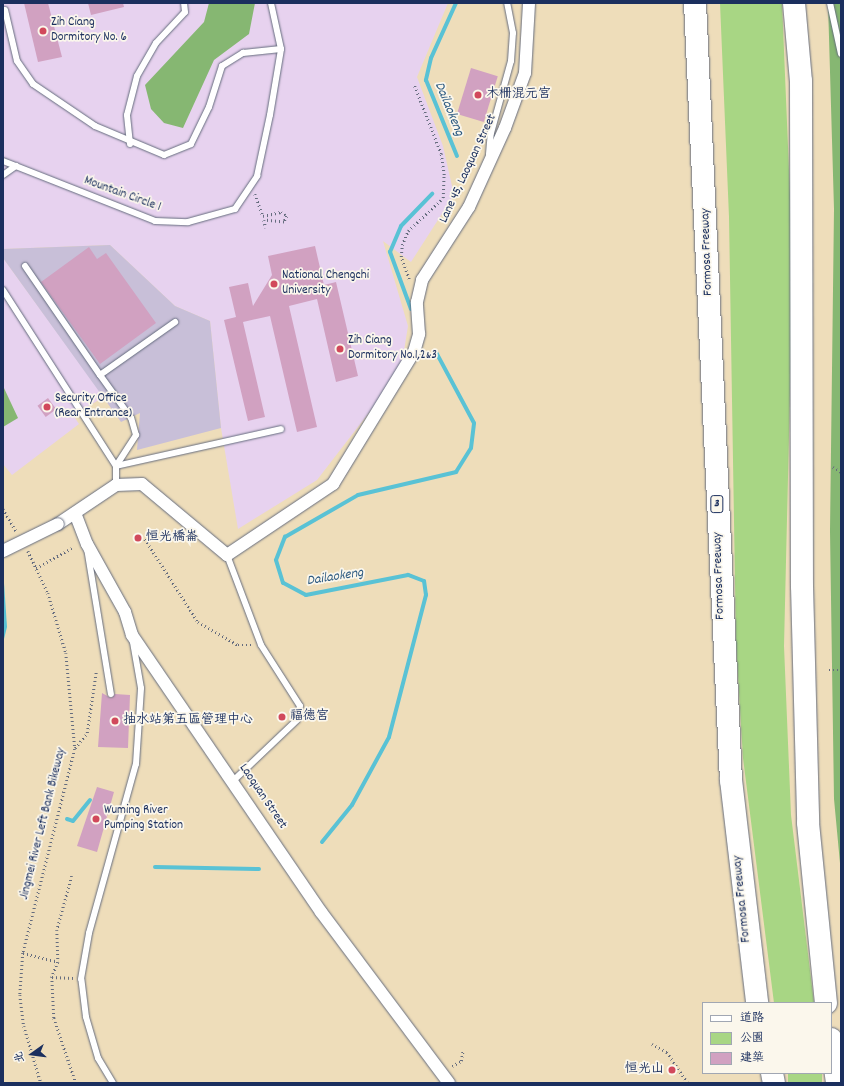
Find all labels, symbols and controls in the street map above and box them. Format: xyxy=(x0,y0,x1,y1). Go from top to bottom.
place label: Zih Ciang Dormitory No. 6 xyxy=(51,16,127,47)
marker: Zih Ciang Dormitory No. 6 xyxy=(38,26,48,36)
water label: Dailaokeng xyxy=(431,79,467,139)
place label: 木柵混元宮 xyxy=(486,87,551,103)
marker: 木柵混元宮 xyxy=(473,90,483,100)
street label: Lane 45, Laoquan Street xyxy=(437,112,501,226)
street label: Mountain Circle 1 xyxy=(81,174,163,216)
street label: Formosa Freeway xyxy=(699,208,717,296)
place label: National Chengchi University xyxy=(282,269,369,300)
marker: National Chengchi University xyxy=(269,279,279,289)
place label: Zih Ciang Dormitory No.1,2&3 xyxy=(348,334,437,365)
marker: Zih Ciang Dormitory No.1,2&3 xyxy=(335,344,345,354)
place label: Security Office (Rear Entrance) xyxy=(55,392,132,423)
marker: Security Office (Rear Entrance) xyxy=(42,402,52,412)
road number: 3 xyxy=(710,494,724,514)
place label: 恒光橋崙 xyxy=(146,530,198,546)
street label: Formosa Freeway xyxy=(711,532,729,620)
marker: 恒光橋崙 xyxy=(133,533,143,543)
water label: Dailaokeng xyxy=(306,564,364,590)
place label: 福德宮 xyxy=(290,709,329,725)
marker: 福德宮 xyxy=(277,712,287,722)
place label: 抽水站第五區管理中心 xyxy=(123,713,253,729)
marker: 抽水站第五區管理中心 xyxy=(110,716,120,726)
street label: Jingmei River Left Bank Bikeway xyxy=(18,747,70,901)
street label: Laoquan Street xyxy=(234,761,290,833)
place label: Wuming River Pumping Station xyxy=(104,804,183,835)
marker: Wuming River Pumping Station xyxy=(91,814,101,824)
street label: Formosa Freeway xyxy=(731,855,755,943)
legend xyxy=(702,1002,832,1074)
text: 道路 xyxy=(740,1010,764,1027)
text: 公園 xyxy=(740,1030,764,1047)
north arrow xyxy=(12,1034,52,1074)
text: 北 xyxy=(11,1050,29,1064)
text: 建築 xyxy=(740,1050,764,1067)
place label: 恒光山 xyxy=(625,1062,664,1078)
marker: 恒光山 xyxy=(667,1065,677,1075)

